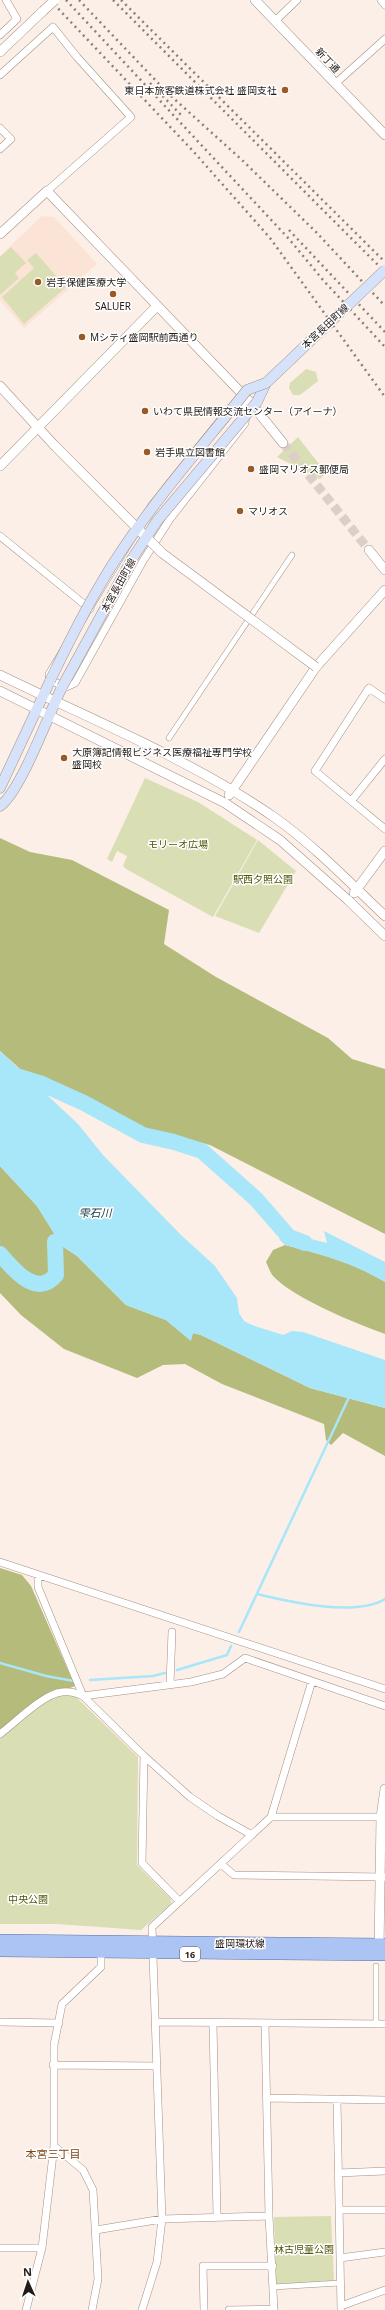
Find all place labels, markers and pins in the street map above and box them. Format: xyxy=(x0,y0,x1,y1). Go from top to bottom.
place label: 東日本旅客鉄道株式会社 盛岡支社 xyxy=(124,83,277,97)
marker: 東日本旅客鉄道株式会社 盛岡支社 xyxy=(280,85,290,95)
place label: 岩手保健医療大学 xyxy=(46,275,126,289)
marker: 岩手保健医療大学 xyxy=(33,277,43,287)
marker: SALUER xyxy=(108,289,118,299)
place label: SALUER xyxy=(95,299,132,313)
place label: Mシティ盛岡駅前西通り xyxy=(90,330,198,344)
marker: Mシティ盛岡駅前西通り xyxy=(77,332,87,342)
place label: いわて県民情報交流センター（アイーナ） xyxy=(153,404,343,418)
marker: いわて県民情報交流センター（アイーナ） xyxy=(140,406,150,416)
place label: 岩手県立図書館 xyxy=(155,445,225,459)
marker: 岩手県立図書館 xyxy=(142,447,152,457)
place label: 盛岡マリオス郵便局 xyxy=(259,462,349,476)
marker: 盛岡マリオス郵便局 xyxy=(246,464,256,474)
place label: マリオス xyxy=(248,504,288,518)
marker: マリオス xyxy=(235,506,245,516)
place label: 大原簿記情報ビジネス医療福祉専門学校 盛岡校 xyxy=(72,745,252,771)
marker: 大原簿記情報ビジネス医療福祉専門学校 盛岡校 xyxy=(59,753,69,763)

